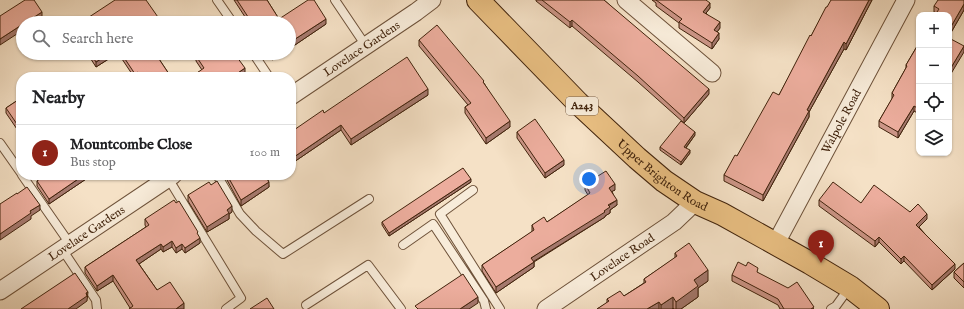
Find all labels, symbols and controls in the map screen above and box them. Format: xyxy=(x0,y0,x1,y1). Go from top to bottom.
map controls xyxy=(916,12,952,156)
button: + xyxy=(916,12,952,48)
search box xyxy=(16,16,296,60)
street label: Lovelace Gardens xyxy=(320,17,403,80)
icon: search xyxy=(30,27,52,49)
text: Search here xyxy=(62,29,133,48)
button: − xyxy=(916,48,952,84)
button: locate xyxy=(916,84,952,120)
street label: Walpole Road xyxy=(818,86,865,156)
text: Nearby xyxy=(32,88,85,109)
road number: A243 xyxy=(566,97,598,115)
button: layers xyxy=(916,120,952,156)
text: Mountcombe Close xyxy=(70,135,192,154)
street label: Upper Brighton Road xyxy=(614,136,711,214)
text: 1 xyxy=(43,144,47,161)
text: 100 m xyxy=(250,144,280,161)
text: Bus stop xyxy=(70,154,116,171)
your location xyxy=(579,169,599,189)
street label: Lovelace Gardens xyxy=(45,202,128,264)
street label: Lovelace Road xyxy=(587,230,658,284)
pin: 1 xyxy=(808,230,834,263)

